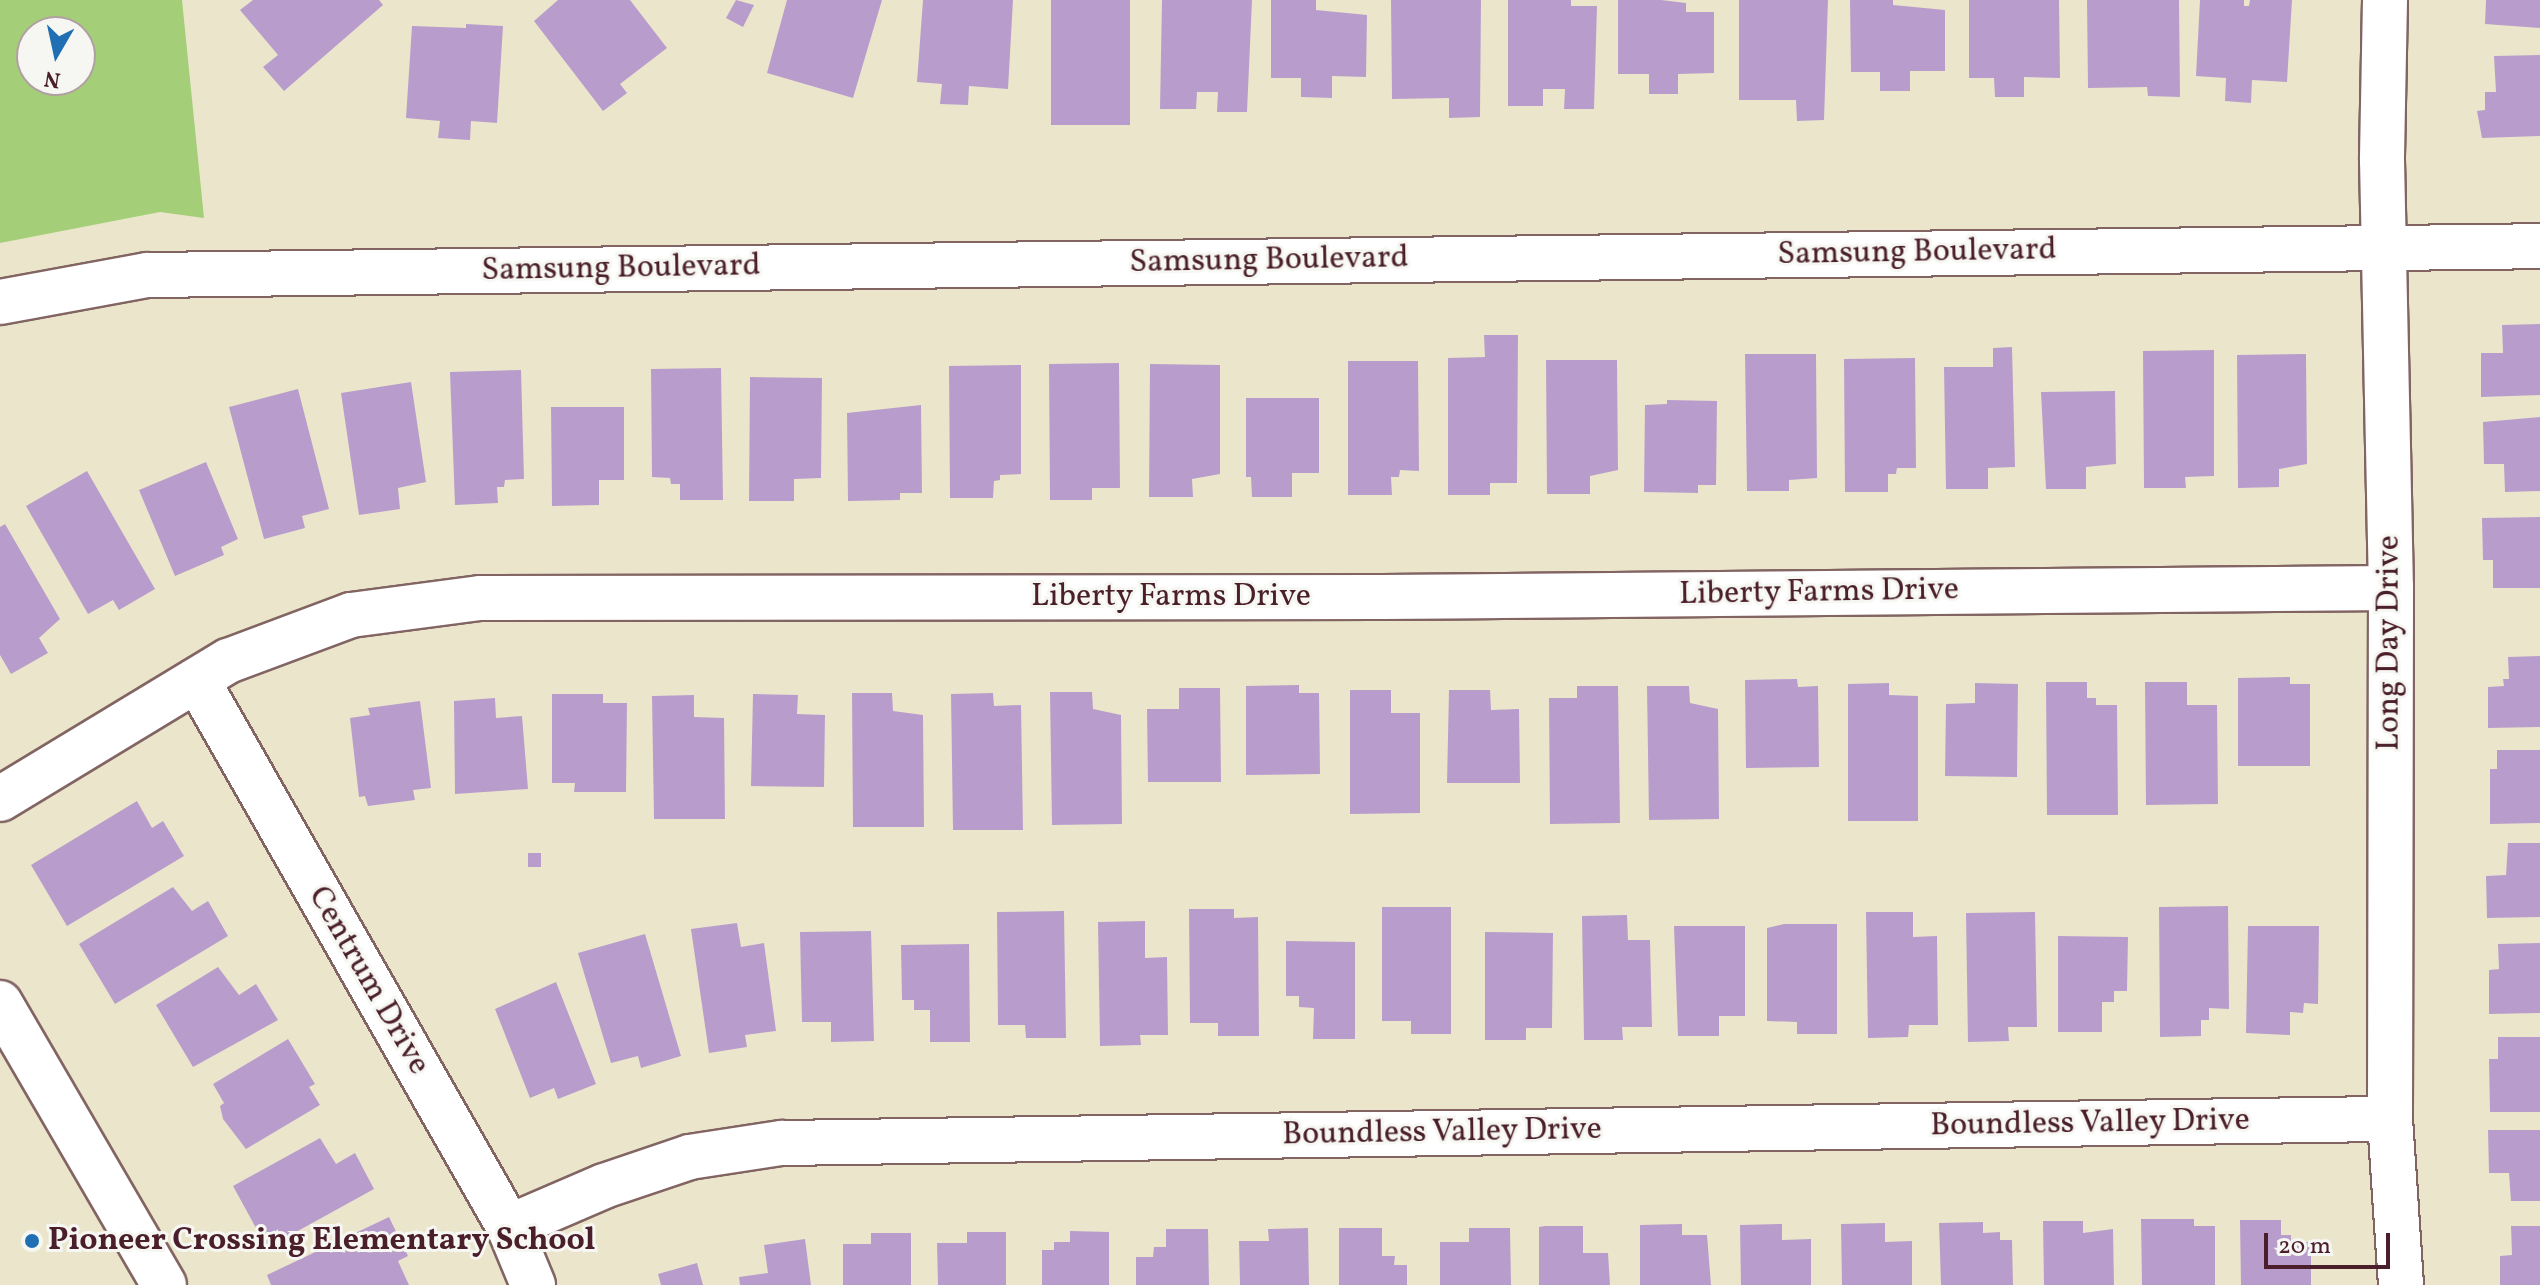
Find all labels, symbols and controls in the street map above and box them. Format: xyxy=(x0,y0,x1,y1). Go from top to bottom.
north arrow xyxy=(16,16,96,96)
text: N xyxy=(42,62,63,95)
street label: Samsung Boulevard xyxy=(1777,231,2057,275)
street label: Samsung Boulevard xyxy=(1129,239,1409,283)
street label: Samsung Boulevard xyxy=(481,247,761,291)
street label: Long Day Drive xyxy=(2371,535,2409,751)
street label: Liberty Farms Drive xyxy=(1678,571,1960,615)
street label: Liberty Farms Drive xyxy=(1031,578,1311,616)
street label: Centrum Drive xyxy=(299,880,437,1082)
street label: Boundless Valley Drive xyxy=(1929,1102,2251,1146)
street label: Boundless Valley Drive xyxy=(1281,1111,1603,1155)
scale bar xyxy=(2268,1217,2394,1267)
place label: Pioneer Crossing Elementary School xyxy=(48,1222,596,1260)
text: 20 m xyxy=(2278,1230,2331,1264)
marker: Pioneer Crossing Elementary School xyxy=(23,1232,41,1250)

